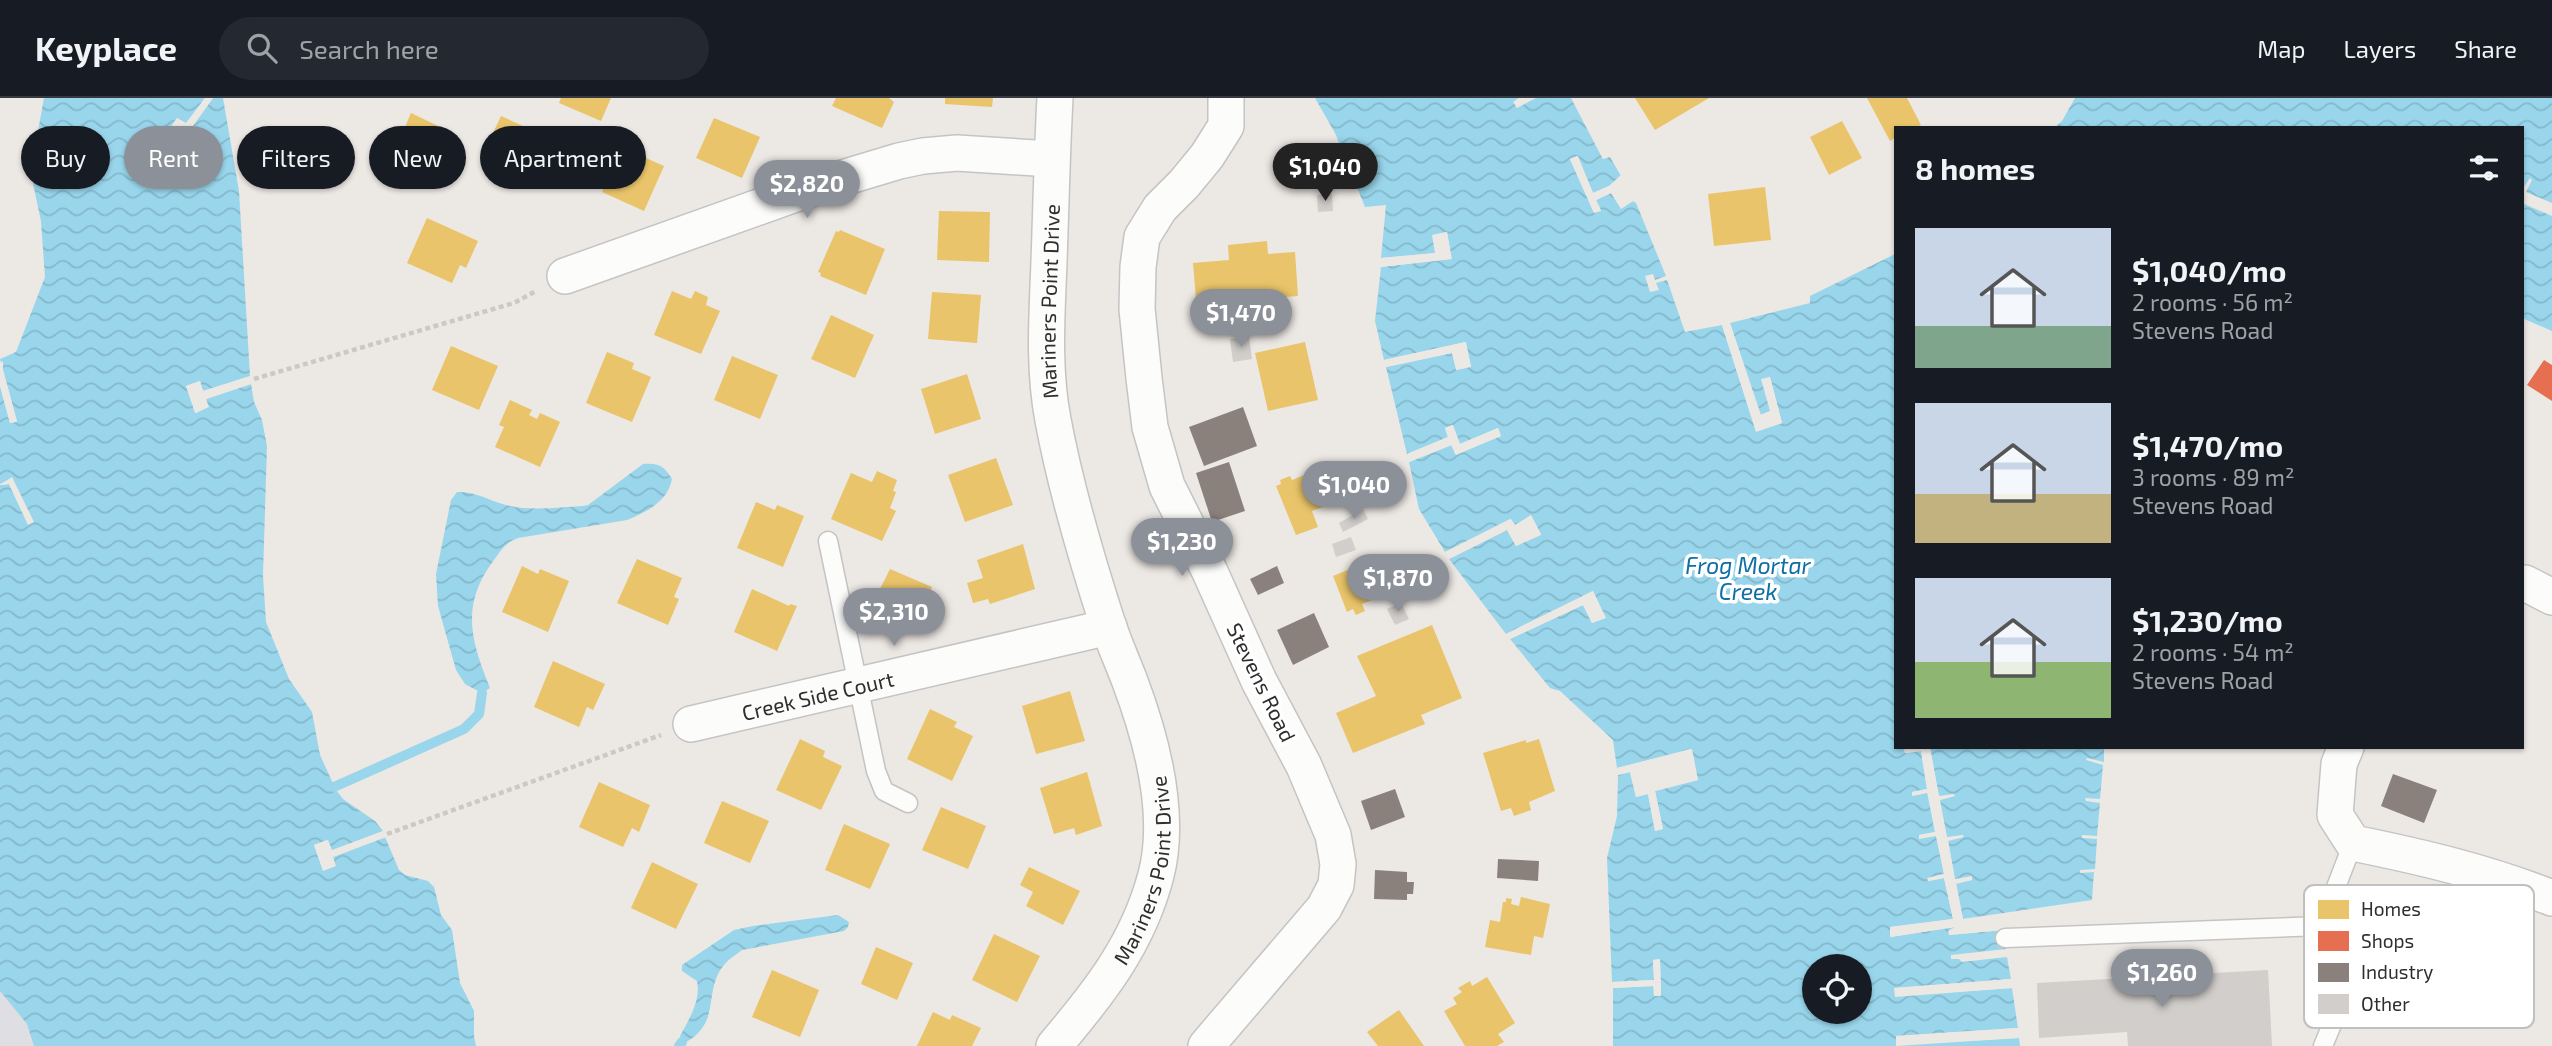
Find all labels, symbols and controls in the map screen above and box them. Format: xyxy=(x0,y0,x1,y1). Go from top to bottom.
search box xyxy=(219,17,709,80)
text: Keyplace xyxy=(35,28,177,68)
icon: search xyxy=(243,29,281,67)
text: Search here xyxy=(299,33,439,64)
text: Map xyxy=(2257,34,2305,63)
text: Layers xyxy=(2343,34,2416,63)
text: Share xyxy=(2454,34,2517,63)
chip: Buy xyxy=(21,126,110,189)
chip: Rent xyxy=(124,126,223,189)
chip: Filters xyxy=(237,126,355,189)
chip: New xyxy=(369,126,466,189)
chip: Apartment xyxy=(480,126,646,189)
pin: $1,040 xyxy=(1268,144,1382,203)
icon: filters xyxy=(2465,149,2503,187)
text: 8 homes xyxy=(1915,150,2035,186)
text: $1,040 xyxy=(1289,152,1361,180)
pin: $2,820 xyxy=(750,160,864,220)
text: $2,820 xyxy=(770,169,844,197)
street label: Mariners Point Drive xyxy=(1034,204,1063,400)
text: $1,040/mo xyxy=(2132,252,2286,288)
icon: home xyxy=(1971,256,2055,340)
text: 2 rooms · 56 m² xyxy=(2132,288,2293,316)
pin: $1,470 xyxy=(1184,289,1298,349)
text: $1,470 xyxy=(1206,298,1276,326)
text: Stevens Road xyxy=(2132,316,2273,344)
text: $1,470/mo xyxy=(2132,427,2283,463)
icon: home xyxy=(1971,431,2055,515)
pin: $1,040 xyxy=(1297,462,1411,521)
text: 3 rooms · 89 m² xyxy=(2132,463,2294,491)
text: $1,040 xyxy=(1318,470,1390,498)
text: Stevens Road xyxy=(2132,491,2273,519)
pin: $1,230 xyxy=(1125,518,1239,578)
text: $1,230 xyxy=(1147,527,1217,555)
water label: Frog Mortar Creek xyxy=(1685,551,1812,605)
pin: $1,870 xyxy=(1341,554,1455,614)
text: $1,870 xyxy=(1363,563,1433,591)
pin: $2,310 xyxy=(837,588,951,648)
text: $2,310 xyxy=(859,597,929,625)
text: $1,230/mo xyxy=(2132,602,2283,638)
icon: home xyxy=(1971,606,2055,690)
street label: Stevens Road xyxy=(1222,619,1302,745)
text: 2 rooms · 54 m² xyxy=(2132,638,2294,666)
street label: Creek Side Court xyxy=(739,665,896,724)
text: Stevens Road xyxy=(2132,666,2273,694)
street label: Mariners Point Drive xyxy=(1107,774,1174,969)
legend xyxy=(2304,885,2534,1028)
text: Homes xyxy=(2361,897,2421,920)
text: Shops xyxy=(2361,929,2414,952)
pin: $1,260 xyxy=(2105,950,2219,1009)
map controls xyxy=(1802,954,1872,1024)
button: locate xyxy=(1802,954,1872,1024)
text: $1,260 xyxy=(2127,958,2197,986)
text: Industry xyxy=(2361,960,2433,983)
text: Other xyxy=(2361,992,2410,1015)

